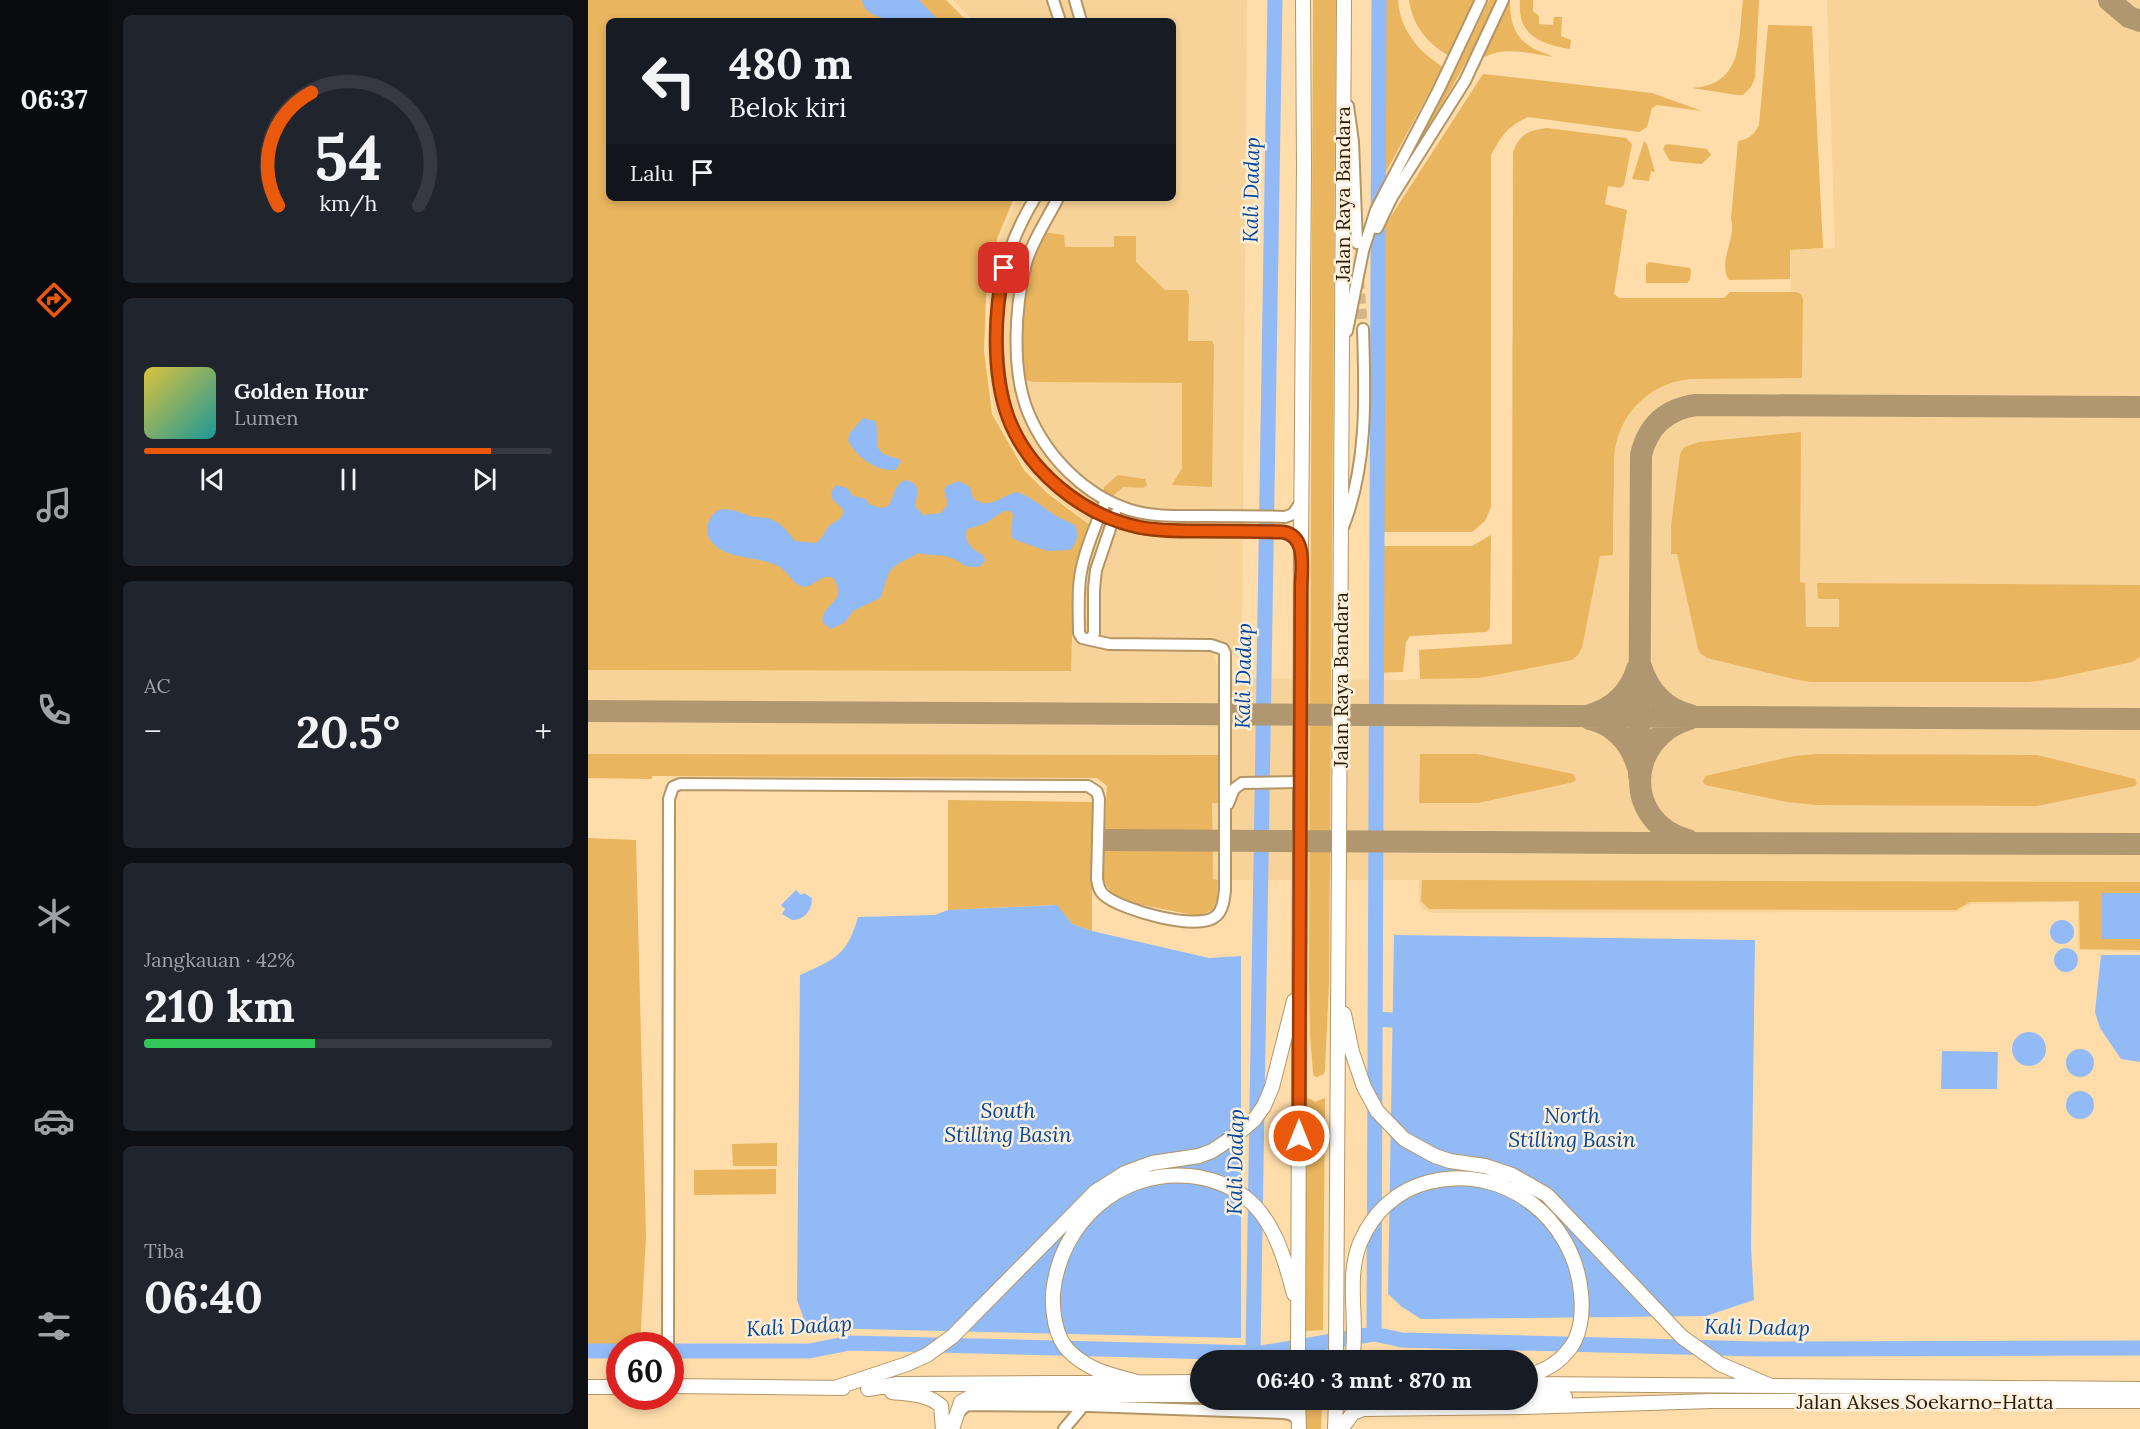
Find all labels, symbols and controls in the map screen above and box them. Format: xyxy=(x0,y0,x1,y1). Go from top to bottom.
text: 480 m xyxy=(729,37,852,91)
icon: left xyxy=(630,42,708,120)
text: 06:37 xyxy=(20,82,88,116)
text: Belok kiri xyxy=(729,90,847,124)
street label: Jalan Raya Bandara xyxy=(1330,106,1355,283)
text: 54 xyxy=(314,117,382,197)
water label: Kali Dadap xyxy=(1237,137,1265,243)
icon: arrive xyxy=(686,156,719,189)
text: Lalu xyxy=(630,159,674,187)
text: km/h xyxy=(319,189,377,217)
pin xyxy=(978,242,1029,293)
icon: arrive xyxy=(987,251,1020,284)
icon: directions xyxy=(33,279,75,321)
text: Golden Hour xyxy=(234,377,368,405)
text: Lumen xyxy=(234,405,298,430)
icon: previous xyxy=(196,463,229,496)
icon: pause xyxy=(332,463,365,496)
icon: next xyxy=(468,463,501,496)
icon: music xyxy=(33,484,75,526)
street label: Jalan Raya Bandara xyxy=(1328,592,1353,769)
water label: Kali Dadap xyxy=(1229,623,1257,729)
text: AC xyxy=(144,673,170,698)
icon: phone xyxy=(33,689,75,731)
text: 20.5° xyxy=(296,703,400,760)
text: − xyxy=(144,710,162,752)
text: + xyxy=(534,710,552,752)
icon: climate xyxy=(33,895,75,937)
text: Jangkauan · 42% xyxy=(144,947,295,972)
text: 210 km xyxy=(144,977,295,1034)
water label: South Stilling Basin xyxy=(944,1097,1072,1148)
icon: car xyxy=(33,1100,75,1142)
water label: North Stilling Basin xyxy=(1508,1102,1636,1153)
position arrow xyxy=(1267,1104,1331,1168)
water label: Kali Dadap xyxy=(1221,1109,1249,1215)
text: Tiba xyxy=(144,1238,184,1263)
text: 06:40 xyxy=(144,1268,263,1325)
icon: filters xyxy=(33,1305,75,1347)
water label: Kali Dadap xyxy=(745,1310,853,1342)
water label: Kali Dadap xyxy=(1704,1313,1810,1341)
speed limit sign: 60 xyxy=(606,1332,684,1410)
text: 06:40 · 3 mnt · 870 m xyxy=(1256,1366,1472,1394)
street label: Jalan Akses Soekarno-Hatta xyxy=(1795,1389,2054,1414)

